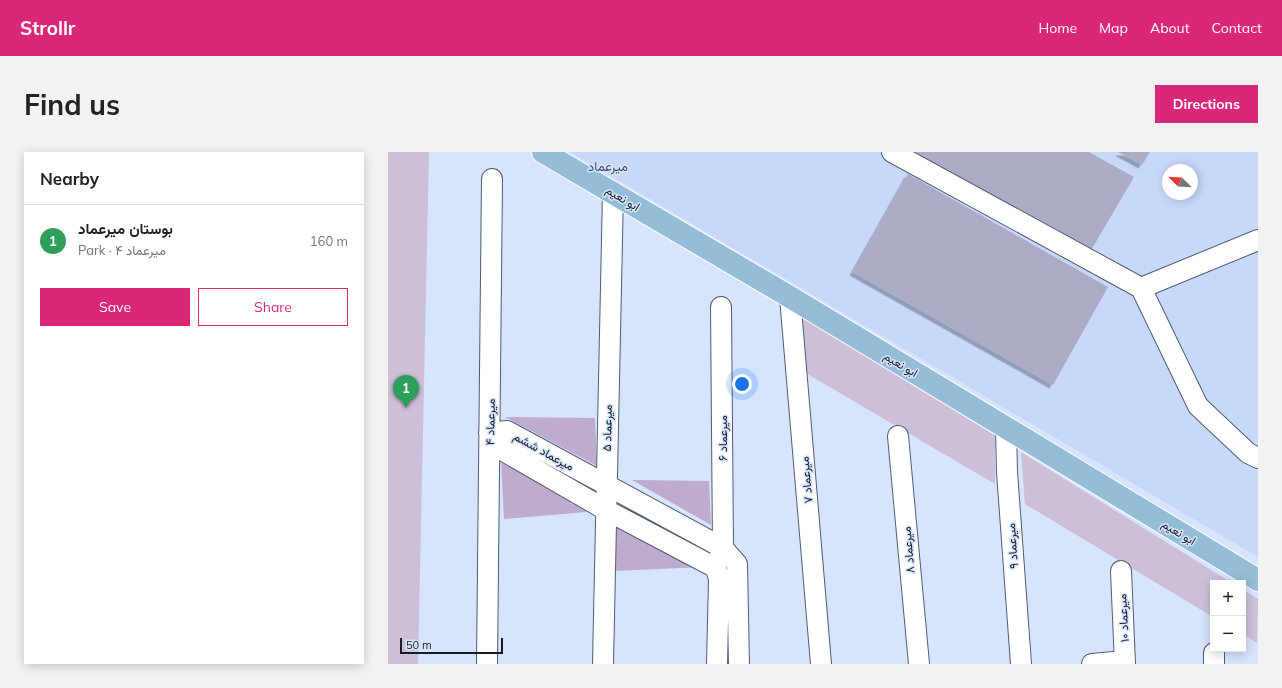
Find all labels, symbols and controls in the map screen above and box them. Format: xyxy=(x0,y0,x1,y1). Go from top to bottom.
text: Strollr xyxy=(20,16,75,40)
text: Home xyxy=(1038,19,1077,37)
text: Map xyxy=(1099,19,1128,37)
text: About xyxy=(1150,19,1190,37)
text: Contact xyxy=(1212,19,1262,37)
button: Directions xyxy=(1155,85,1258,123)
text: Find us xyxy=(24,87,120,122)
district label: میرعماد xyxy=(588,158,628,175)
north arrow xyxy=(1162,164,1198,200)
text: Nearby xyxy=(40,168,99,189)
street label: ابو نعیم xyxy=(603,182,643,215)
text: بوستان میرعماد xyxy=(78,219,173,238)
text: 1 xyxy=(49,233,57,249)
text: 160 m xyxy=(310,233,348,249)
text: Park · میرعماد ۴ xyxy=(78,242,166,258)
button: Save xyxy=(40,288,190,326)
button: Share xyxy=(198,288,348,326)
street label: ابو نعیم xyxy=(881,348,921,381)
your location xyxy=(732,374,752,394)
pin: 1 xyxy=(393,375,419,408)
street label: میرعماد ۴ xyxy=(482,398,499,446)
street label: میرعماد ۵ xyxy=(599,404,616,452)
street label: میرعماد ۶ xyxy=(715,415,731,461)
street label: میرعماد ششم xyxy=(510,428,577,475)
street label: میرعماد ۷ xyxy=(796,456,817,504)
street label: ابو نعیم xyxy=(1159,516,1199,549)
street label: میرعماد ۹ xyxy=(1003,523,1022,569)
street label: میرعماد ۸ xyxy=(898,526,919,574)
map controls xyxy=(1210,580,1246,652)
button: + xyxy=(1210,580,1246,616)
street label: میرعماد ۱۰ xyxy=(1114,593,1133,643)
button: − xyxy=(1210,616,1246,652)
scale bar xyxy=(400,636,503,655)
text: 50 m xyxy=(406,638,432,652)

